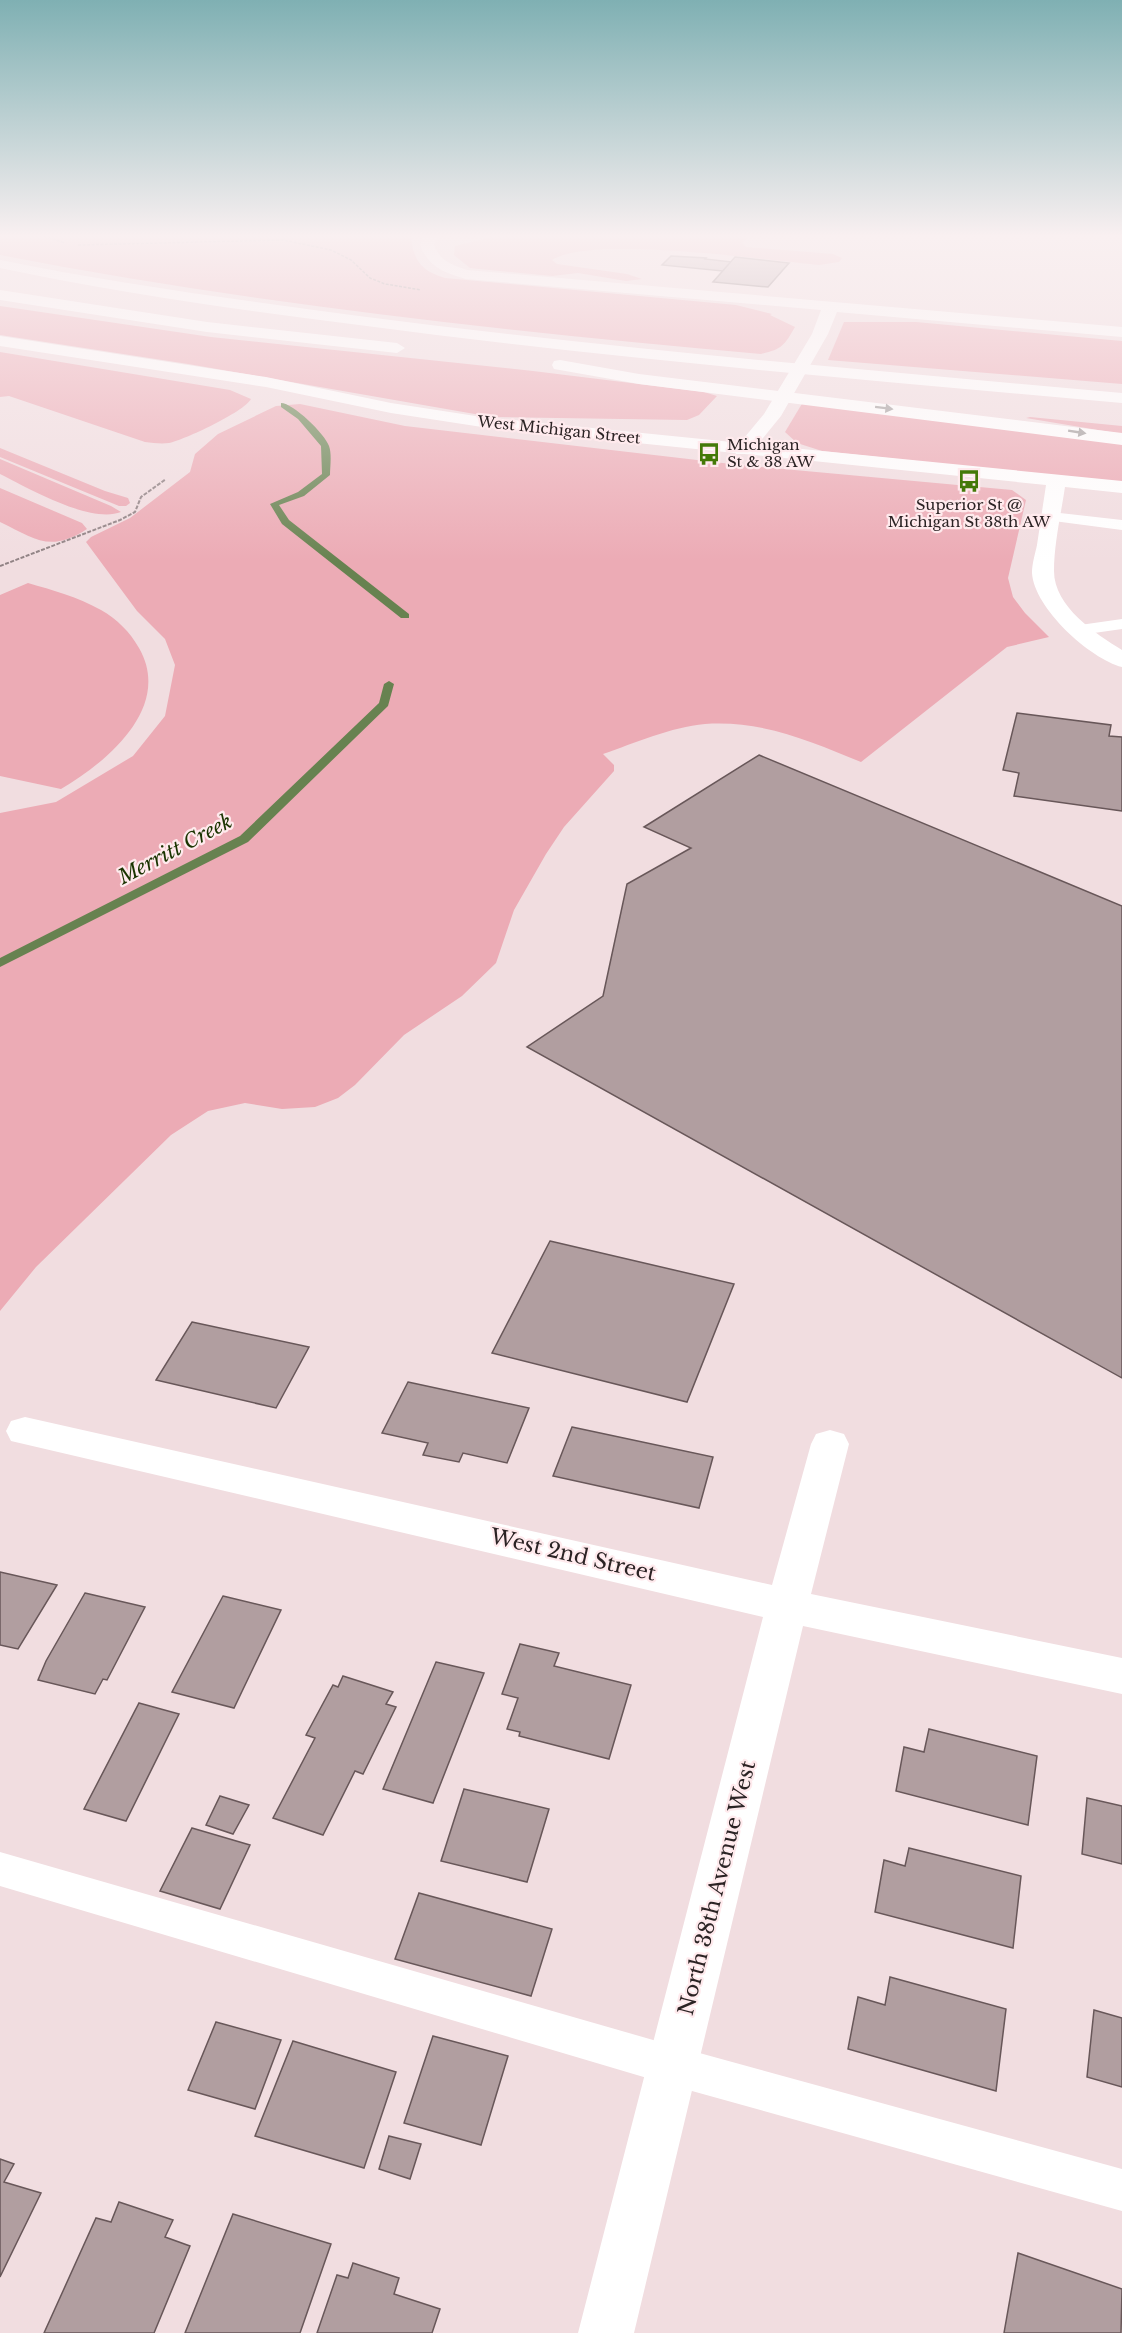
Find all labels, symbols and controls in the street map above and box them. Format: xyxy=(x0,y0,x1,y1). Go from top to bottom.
one-way arrow xyxy=(874,403,893,413)
street label: West Michigan Street xyxy=(476,411,642,448)
one-way arrow xyxy=(1068,428,1087,437)
place label: Michigan St & 38 AW xyxy=(727,435,815,471)
bus stop icon: Michigan St & 38 AW xyxy=(696,441,722,467)
bus stop icon: Superior St @ Michigan St 38th AW xyxy=(956,468,982,494)
place label: Superior St @ Michigan St 38th AW xyxy=(888,495,1051,531)
water label: Merritt Creek xyxy=(113,809,236,890)
street label: West 2nd Street xyxy=(487,1523,659,1587)
street label: North 38th Avenue West xyxy=(673,1758,761,2018)

